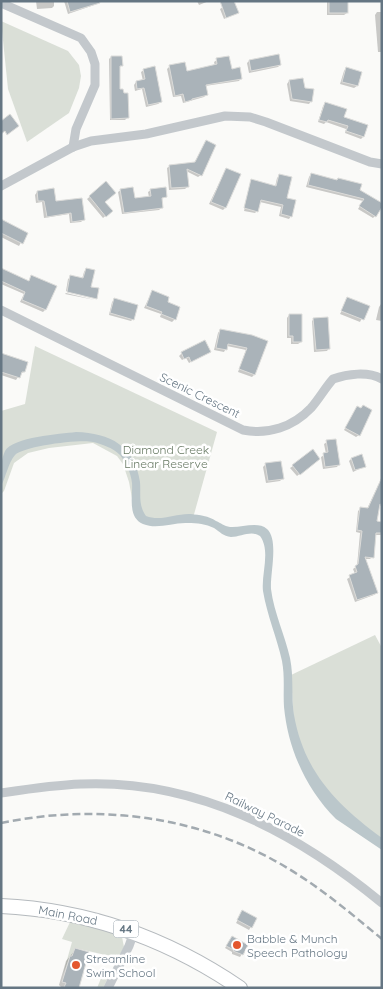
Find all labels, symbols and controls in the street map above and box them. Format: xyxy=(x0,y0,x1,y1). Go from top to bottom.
street label: Scenic Crescent xyxy=(157,369,243,421)
park label: Diamond Creek Linear Reserve xyxy=(123,442,209,471)
street label: Railway Parade xyxy=(223,788,308,840)
street label: Main Road xyxy=(37,902,99,928)
road number: 44 xyxy=(114,921,138,938)
place label: Babble & Munch Speech Pathology xyxy=(247,931,348,960)
marker: Babble & Munch Speech Pathology xyxy=(231,939,243,951)
place label: Streamline Swim School xyxy=(86,951,156,980)
marker: Streamline Swim School xyxy=(70,959,82,971)

